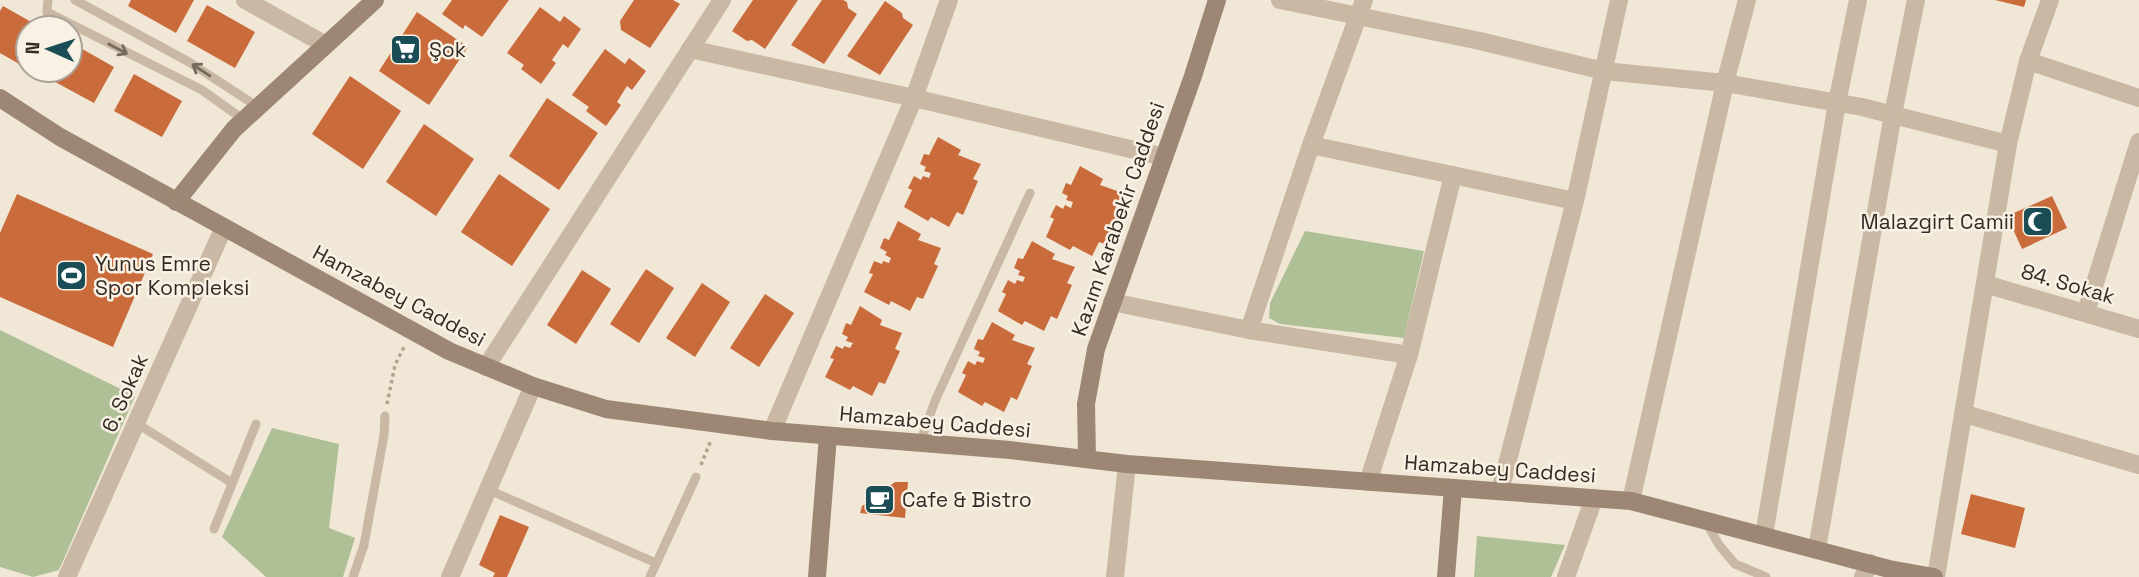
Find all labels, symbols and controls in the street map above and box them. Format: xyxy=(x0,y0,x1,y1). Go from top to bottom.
north arrow xyxy=(14,14,84,84)
supermarket icon: Şok xyxy=(389,33,423,67)
place label: Şok xyxy=(429,36,466,63)
text: N xyxy=(20,41,45,55)
one-way arrow xyxy=(107,43,128,57)
one-way arrow xyxy=(192,62,211,77)
street label: Kazım Karabekir Caddesi xyxy=(1065,98,1170,339)
mosque icon: Malazgirt Camii xyxy=(2020,205,2054,239)
place label: Malazgirt Camii xyxy=(1860,208,2014,235)
street label: Hamzabey Caddesi xyxy=(308,239,490,353)
place label: Yunus Emre Spor Kompleksi xyxy=(95,250,249,301)
street label: 84. Sokak xyxy=(2018,257,2118,310)
sports icon: Yunus Emre Spor Kompleksi xyxy=(55,259,89,293)
street label: 6. Sokak xyxy=(95,349,154,436)
street label: Hamzabey Caddesi xyxy=(838,400,1032,443)
street label: Hamzabey Caddesi xyxy=(1403,448,1597,489)
cafe icon: Cafe & Bistro xyxy=(862,483,896,517)
place label: Cafe & Bistro xyxy=(902,486,1032,513)

